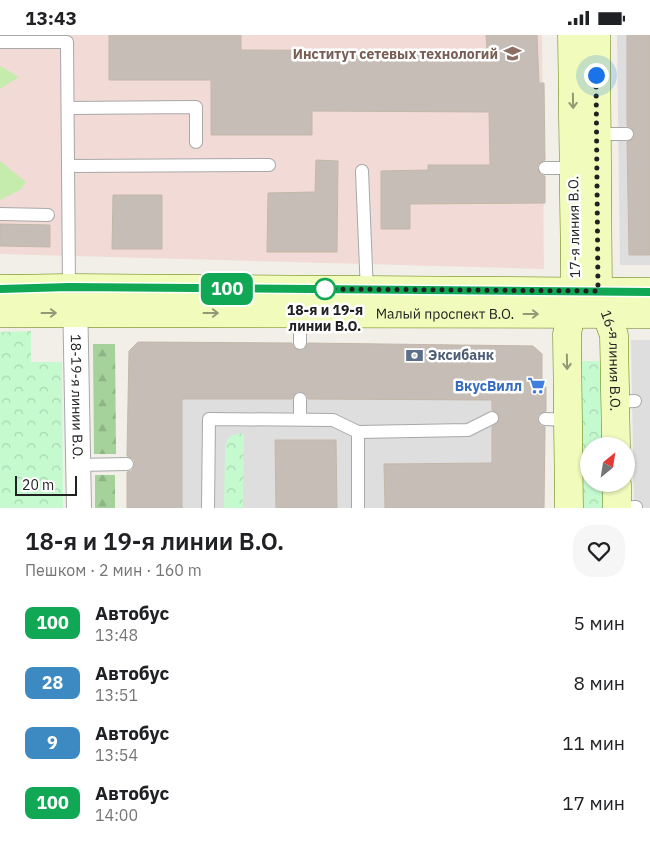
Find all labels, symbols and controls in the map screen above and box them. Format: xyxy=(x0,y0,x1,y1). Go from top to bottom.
text: 13:43 xyxy=(25,6,77,30)
school or university icon: Институт сетевых технологий xyxy=(502,44,522,64)
place label: Институт сетевых технологий xyxy=(293,45,498,63)
your location xyxy=(584,63,609,88)
one-way arrow xyxy=(568,92,578,109)
street label: 17-я линия В.О. xyxy=(564,176,584,278)
line badge: 100 xyxy=(198,273,256,305)
text: 100 xyxy=(211,277,243,300)
marker: 18-я и 19-я линии В.О. xyxy=(314,278,336,300)
place label: 18-я и 19-я линии В.О. xyxy=(287,301,363,335)
street label: Малый проспект В.О. xyxy=(376,305,514,323)
one-way arrow xyxy=(40,308,56,318)
one-way arrow xyxy=(202,308,219,318)
street label: 16-я линия В.О. xyxy=(597,308,624,411)
one-way arrow xyxy=(522,309,539,319)
street label: 18-19-я линии В.О. xyxy=(67,334,87,460)
bank icon: Эксибанк xyxy=(404,345,424,365)
place label: Эксибанк xyxy=(428,346,494,364)
one-way arrow xyxy=(562,354,572,370)
supermarket icon: ВкусВилл xyxy=(526,376,546,396)
place label: ВкусВилл xyxy=(455,377,522,395)
north arrow xyxy=(580,437,635,493)
map controls xyxy=(580,437,635,492)
scale bar xyxy=(15,473,78,496)
text: 20 m xyxy=(22,476,54,494)
text: 18-я и 19-я линии В.О. xyxy=(25,525,284,557)
button: heart xyxy=(573,525,625,577)
text: Пешком · 2 мин · 160 m xyxy=(25,560,202,580)
text: Автобус xyxy=(95,601,169,625)
text: 100 xyxy=(36,611,69,634)
text: 5 мин xyxy=(574,611,625,635)
text: 13:48 xyxy=(95,625,138,645)
text: Автобус xyxy=(95,661,169,685)
text: 28 xyxy=(42,671,63,694)
text: 8 мин xyxy=(574,671,625,695)
text: 13:51 xyxy=(95,685,138,705)
text: Автобус xyxy=(95,721,169,745)
text: 9 xyxy=(47,731,58,754)
text: 11 мин xyxy=(562,731,625,755)
text: 13:54 xyxy=(95,745,138,765)
text: Автобус xyxy=(95,781,169,805)
text: 100 xyxy=(36,791,69,814)
text: 17 мин xyxy=(562,791,625,815)
text: 14:00 xyxy=(95,805,138,825)

